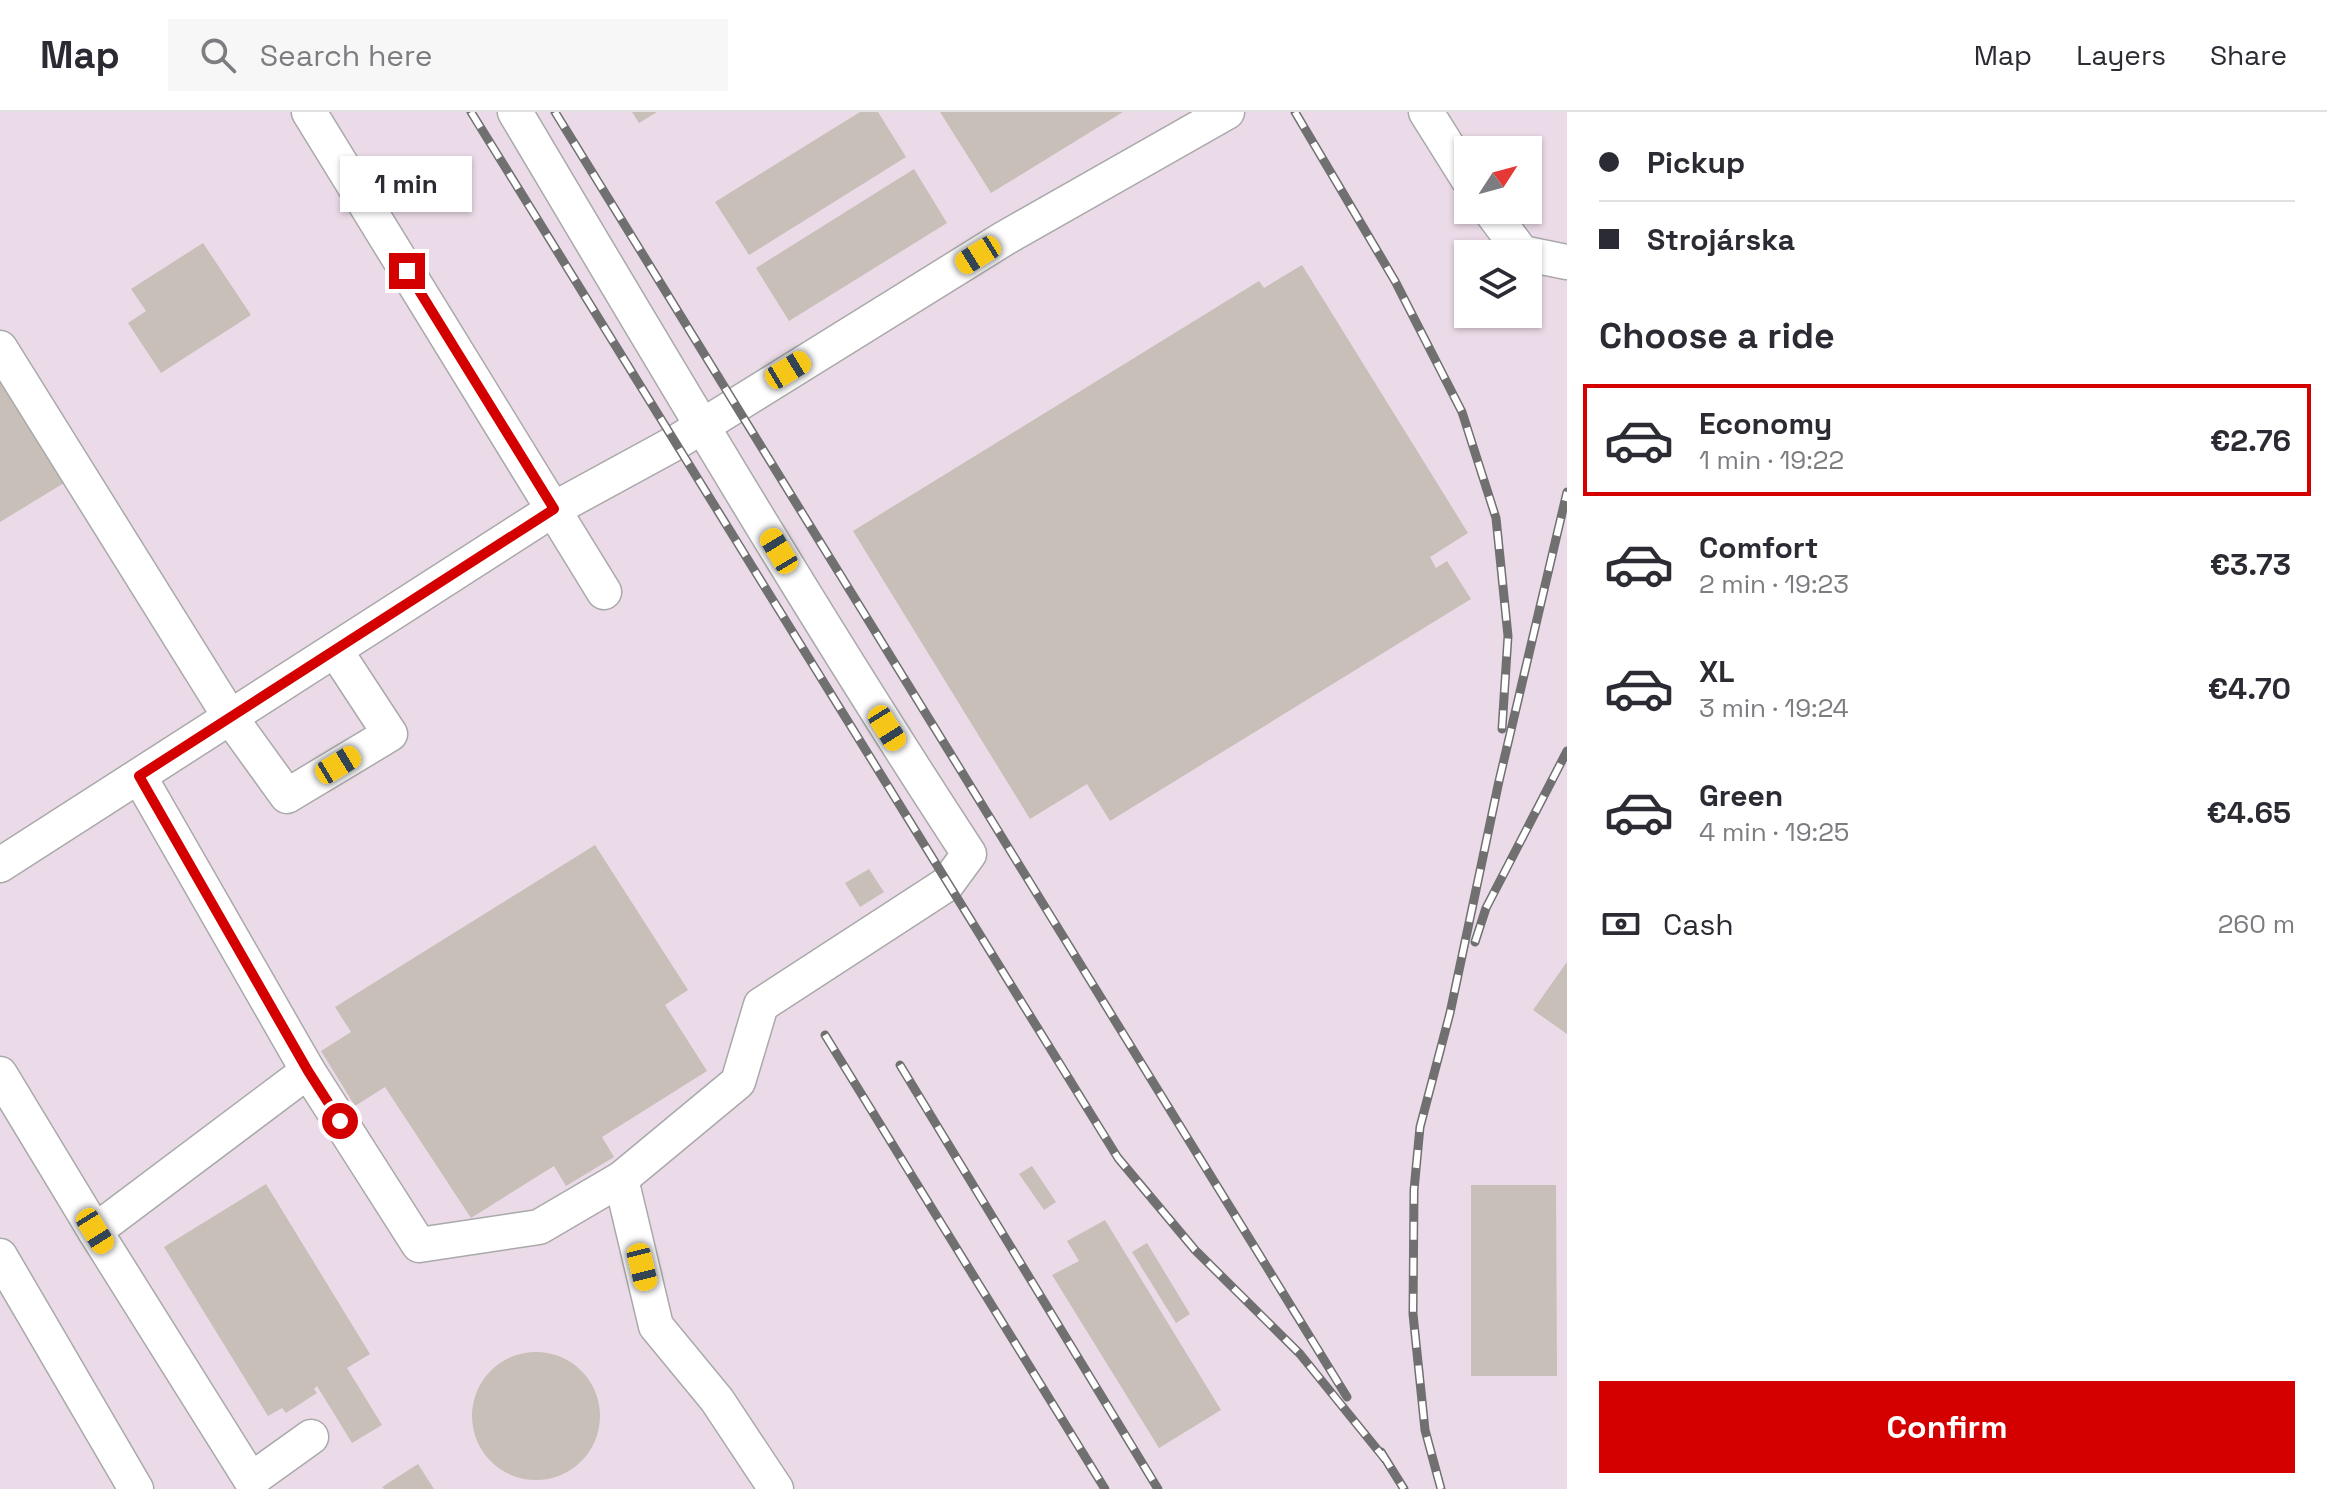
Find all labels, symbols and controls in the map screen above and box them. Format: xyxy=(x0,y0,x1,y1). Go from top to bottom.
search box xyxy=(168,19,728,91)
text: Map xyxy=(40,31,120,79)
icon: search xyxy=(196,33,240,77)
text: Search here xyxy=(260,36,433,75)
text: Map xyxy=(1974,37,2032,73)
text: Layers xyxy=(2076,37,2166,73)
text: Share xyxy=(2210,37,2287,73)
north arrow xyxy=(1454,136,1542,224)
map controls xyxy=(1454,136,1542,328)
text: Pickup xyxy=(1647,143,1745,182)
callout: 1 min xyxy=(341,155,473,211)
text: 1 min xyxy=(374,167,438,201)
text: Strojárska xyxy=(1647,220,1795,259)
car xyxy=(951,232,1005,278)
button: layers xyxy=(1454,240,1542,328)
route end xyxy=(389,253,425,289)
text: Choose a ride xyxy=(1599,313,1835,359)
car xyxy=(761,347,815,393)
icon: car xyxy=(1603,404,1675,476)
text: Economy xyxy=(1699,404,1832,443)
text: €2.76 xyxy=(2210,421,2291,460)
text: 1 min · 19:22 xyxy=(1699,443,1844,477)
car xyxy=(756,524,802,578)
icon: car xyxy=(1603,528,1675,600)
text: Comfort xyxy=(1699,528,1818,567)
text: €3.73 xyxy=(2210,545,2291,584)
text: 2 min · 19:23 xyxy=(1699,567,1849,601)
icon: car xyxy=(1603,652,1675,724)
text: XL xyxy=(1699,652,1735,691)
text: €4.70 xyxy=(2208,669,2291,708)
text: 3 min · 19:24 xyxy=(1699,691,1849,725)
car xyxy=(864,701,910,755)
car xyxy=(311,742,365,788)
icon: car xyxy=(1603,776,1675,848)
text: Green xyxy=(1699,776,1783,815)
text: €4.65 xyxy=(2206,793,2291,832)
text: 4 min · 19:25 xyxy=(1699,815,1849,849)
icon: cash xyxy=(1599,902,1643,946)
text: Cash xyxy=(1663,905,1734,944)
text: 260 m xyxy=(2218,907,2295,941)
route start xyxy=(322,1103,358,1139)
car xyxy=(72,1204,118,1258)
car xyxy=(625,1241,659,1293)
button: Confirm xyxy=(1599,1381,2295,1473)

